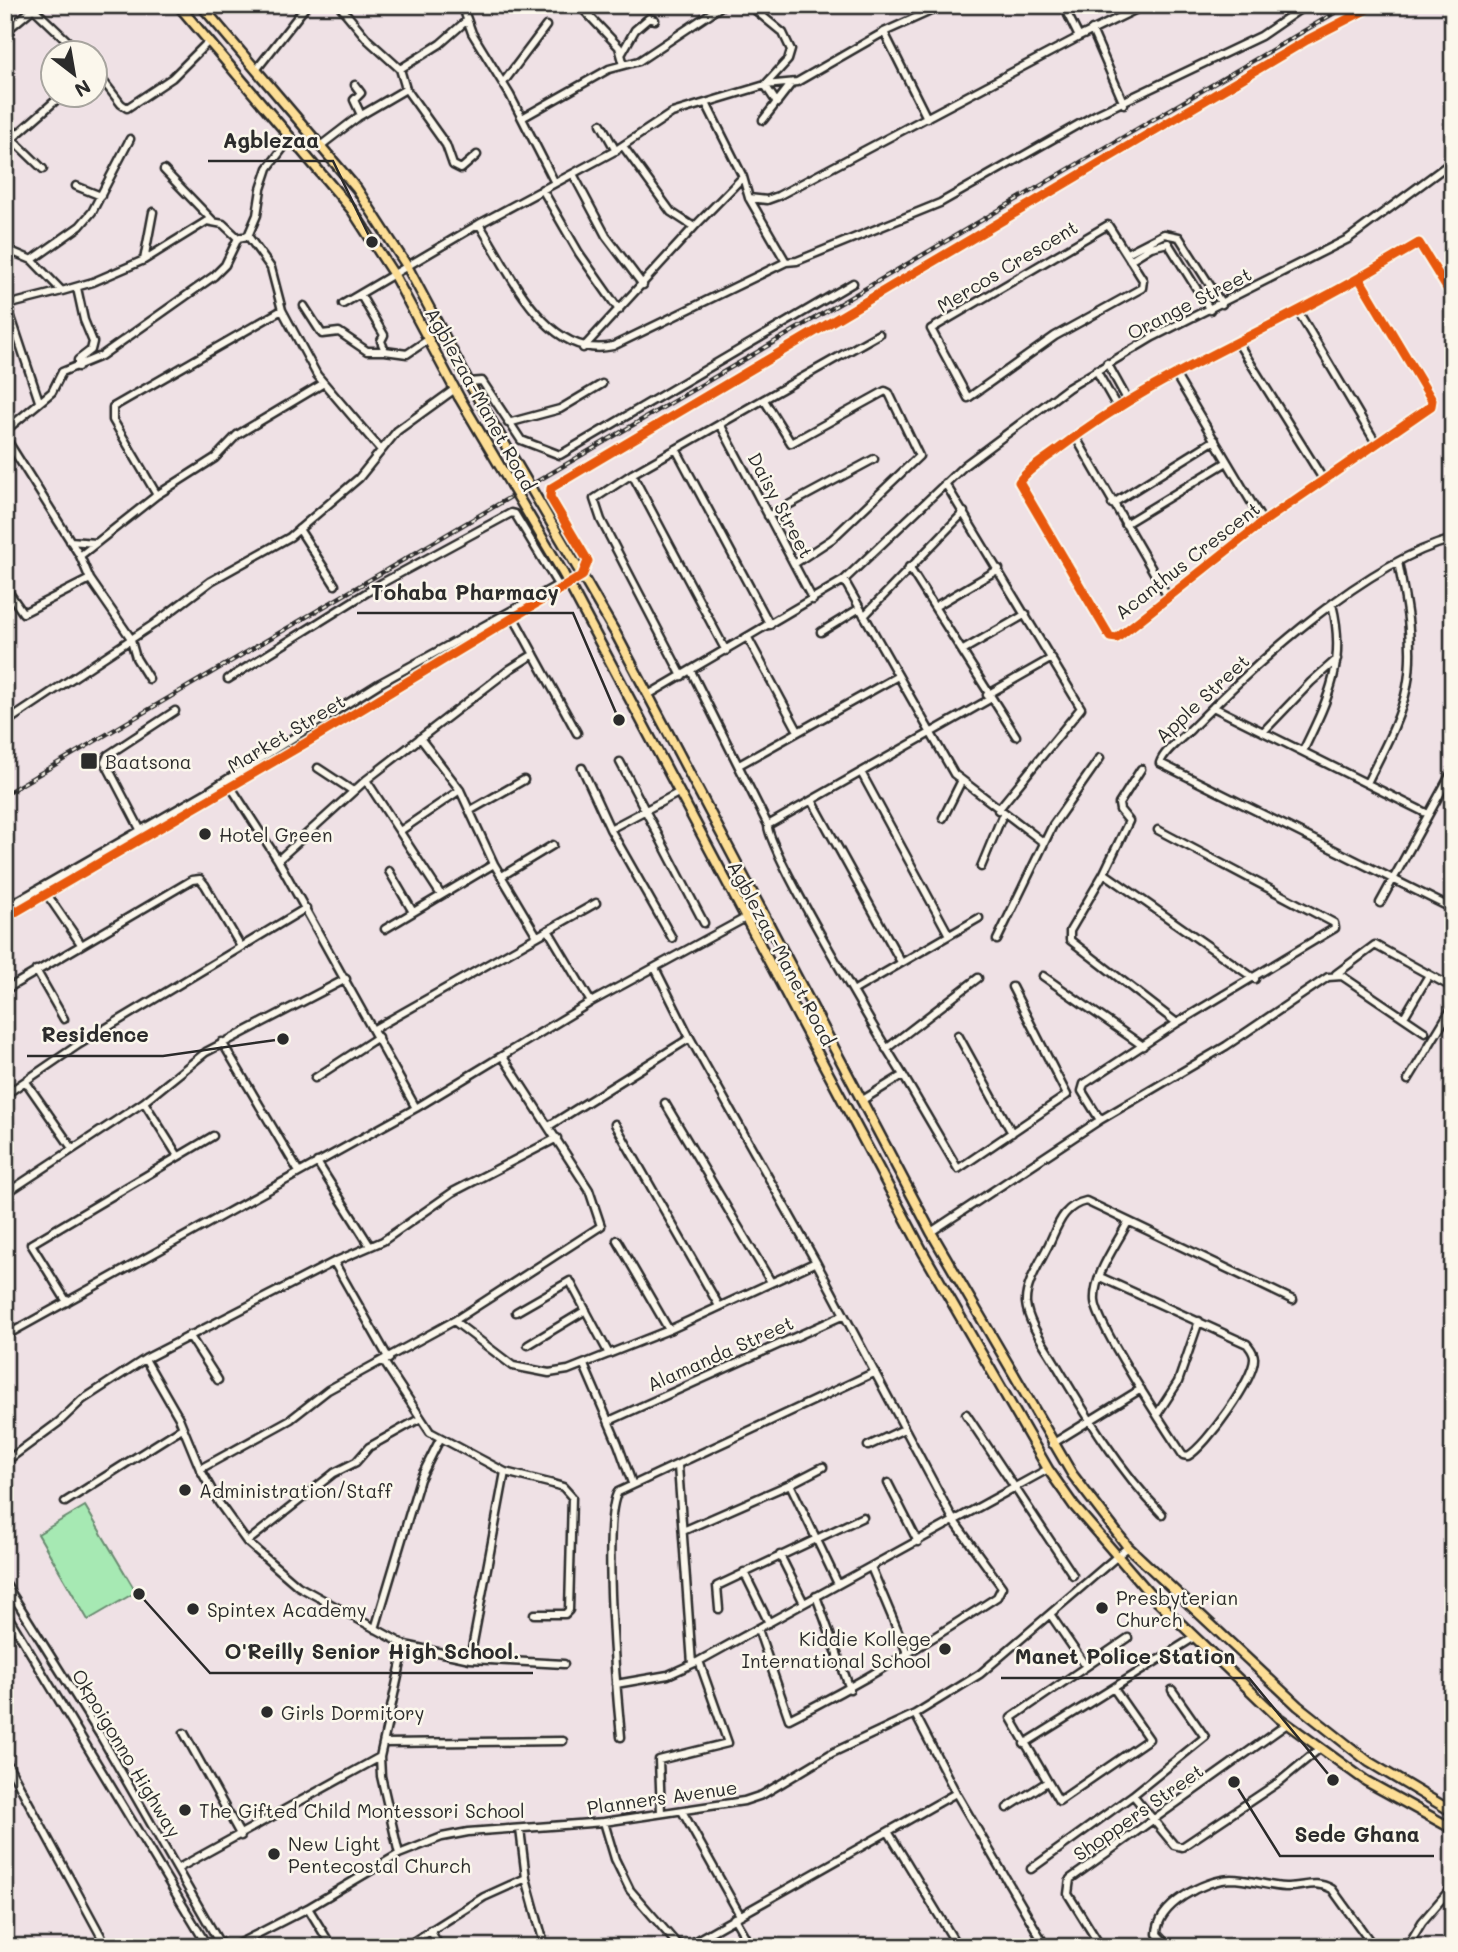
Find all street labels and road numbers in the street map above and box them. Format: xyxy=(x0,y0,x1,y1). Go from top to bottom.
street label: Mercos Crescent xyxy=(932,214,1082,318)
street label: Orange Street xyxy=(1123,261,1255,345)
street label: Agblezaa-Manet Road xyxy=(420,303,542,495)
street label: Daisy Street xyxy=(743,448,819,562)
street label: Acanthus Crescent xyxy=(1109,496,1265,624)
street label: Apple Street xyxy=(1150,648,1254,748)
street label: Market Street xyxy=(222,688,350,778)
street label: Agblezaa-Manet Road xyxy=(723,856,841,1050)
street label: Alamanda Street xyxy=(643,1310,797,1396)
street label: Okpoigonno Highway xyxy=(67,1664,187,1842)
street label: Shoppers Street xyxy=(1068,1758,1208,1866)
street label: Planners Avenue xyxy=(585,1774,739,1820)

